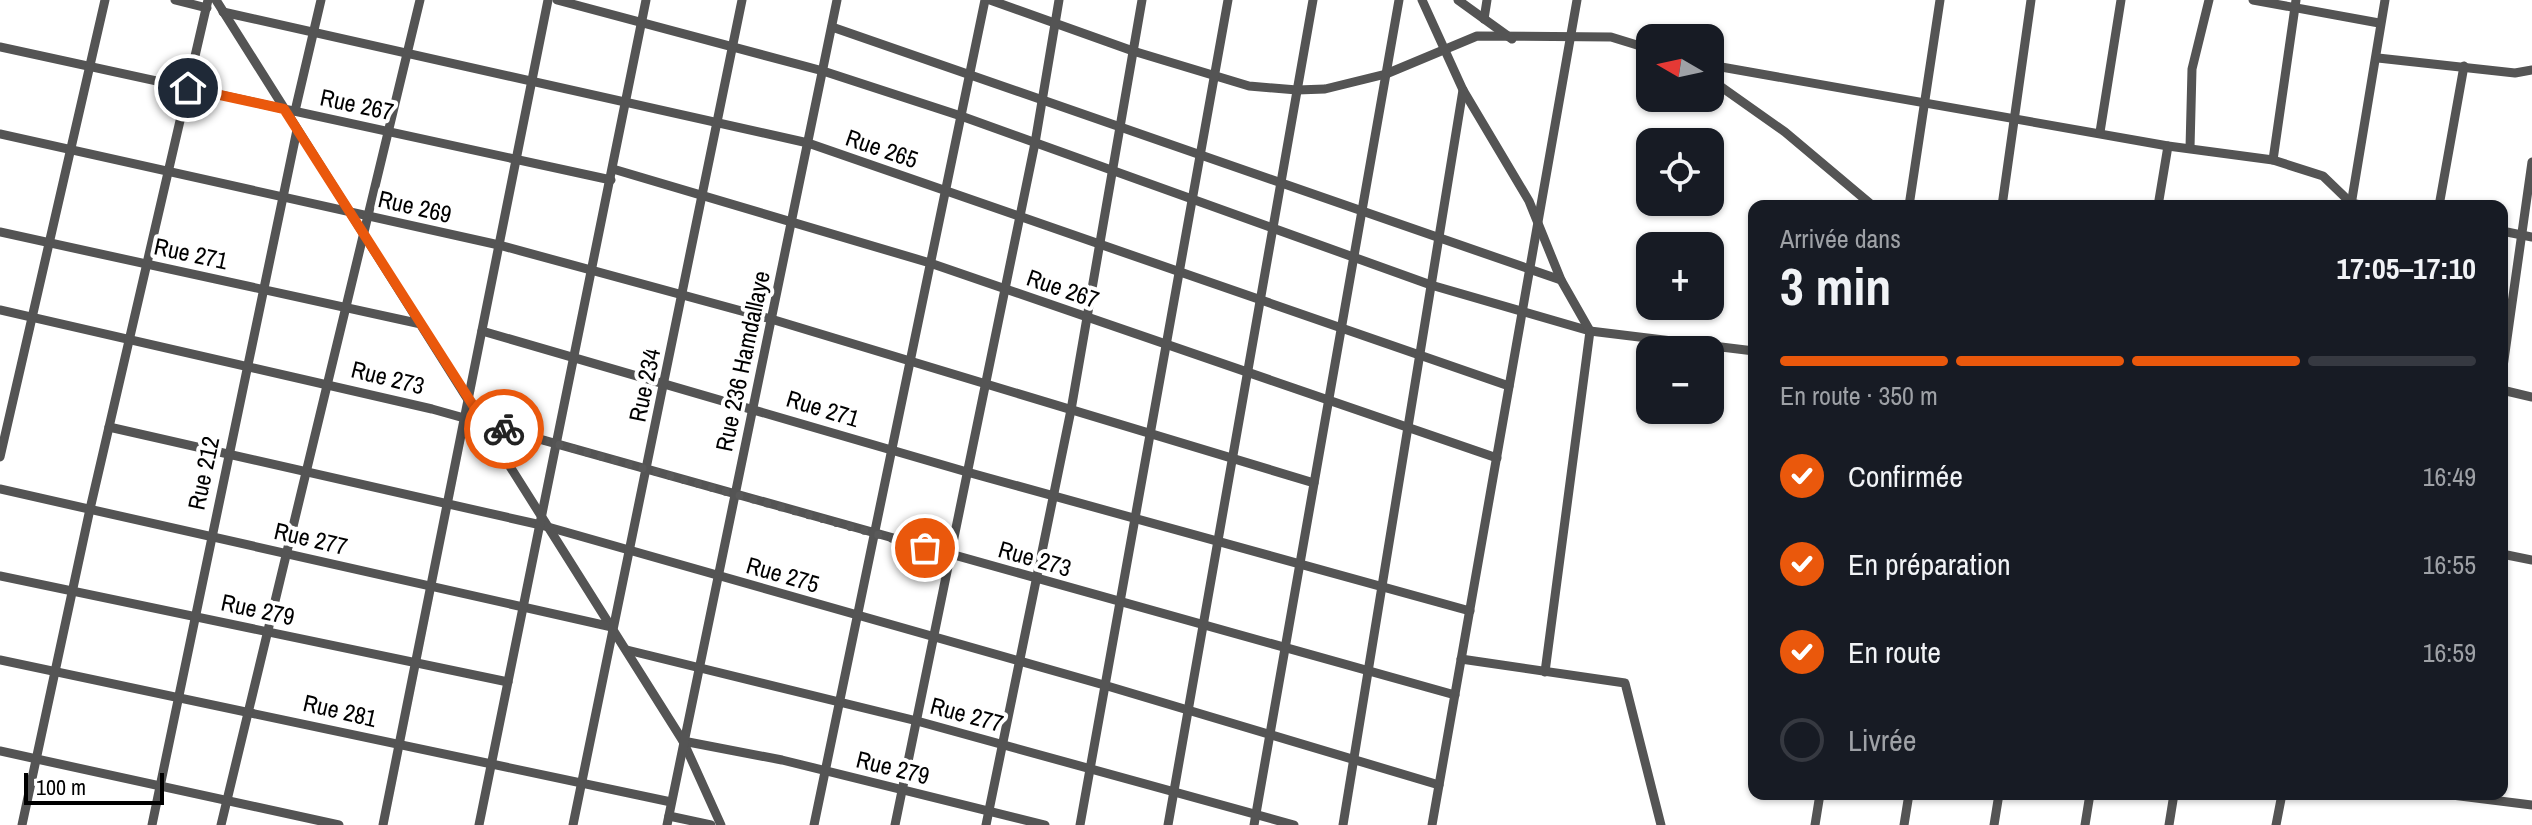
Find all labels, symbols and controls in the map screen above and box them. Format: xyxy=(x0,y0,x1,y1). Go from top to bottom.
north arrow xyxy=(1636,24,1724,112)
map controls xyxy=(1636,24,1724,424)
pin xyxy=(154,54,222,122)
icon: home xyxy=(166,66,210,110)
street label: Rue 267 xyxy=(317,81,397,127)
street label: Rue 265 xyxy=(842,121,922,175)
button: locate xyxy=(1636,128,1724,216)
street label: Rue 269 xyxy=(375,182,455,230)
text: Arrivée dans xyxy=(1780,221,1901,256)
street label: Rue 271 xyxy=(151,230,231,276)
button: + xyxy=(1636,232,1724,320)
text: 17:05–17:10 xyxy=(2337,248,2476,288)
text: 3 min xyxy=(1780,251,1891,321)
street label: Rue 267 xyxy=(1023,261,1103,315)
street label: Rue 236 Hamdallaye xyxy=(707,268,777,454)
button: − xyxy=(1636,336,1724,424)
street label: Rue 234 xyxy=(621,345,667,425)
street label: Rue 273 xyxy=(348,352,428,402)
text: En route · 350 m xyxy=(1780,378,1938,413)
street label: Rue 271 xyxy=(783,382,863,434)
courier xyxy=(464,389,544,469)
icon: bike xyxy=(482,407,526,451)
street label: Rue 212 xyxy=(180,433,226,513)
icon: check xyxy=(1780,454,1824,498)
text: Confirmée xyxy=(1848,456,1963,496)
text: 16:49 xyxy=(2423,459,2476,494)
street label: Rue 277 xyxy=(271,514,351,562)
pin xyxy=(891,514,959,582)
icon: bag xyxy=(903,526,947,570)
street label: Rue 273 xyxy=(995,532,1075,584)
icon: check xyxy=(1780,542,1824,586)
text: En préparation xyxy=(1848,544,2011,584)
text: 16:55 xyxy=(2423,547,2476,582)
street label: Rue 275 xyxy=(743,548,823,600)
street label: Rue 279 xyxy=(218,586,298,632)
icon: check xyxy=(1780,630,1824,674)
text: En route xyxy=(1848,632,1941,672)
text: 16:59 xyxy=(2423,635,2476,670)
street label: Rue 281 xyxy=(300,686,380,734)
street label: Rue 277 xyxy=(927,689,1007,739)
text: Livrée xyxy=(1848,720,1916,760)
street label: Rue 279 xyxy=(853,742,933,792)
scale bar xyxy=(24,769,164,805)
text: 100 m xyxy=(36,772,86,802)

